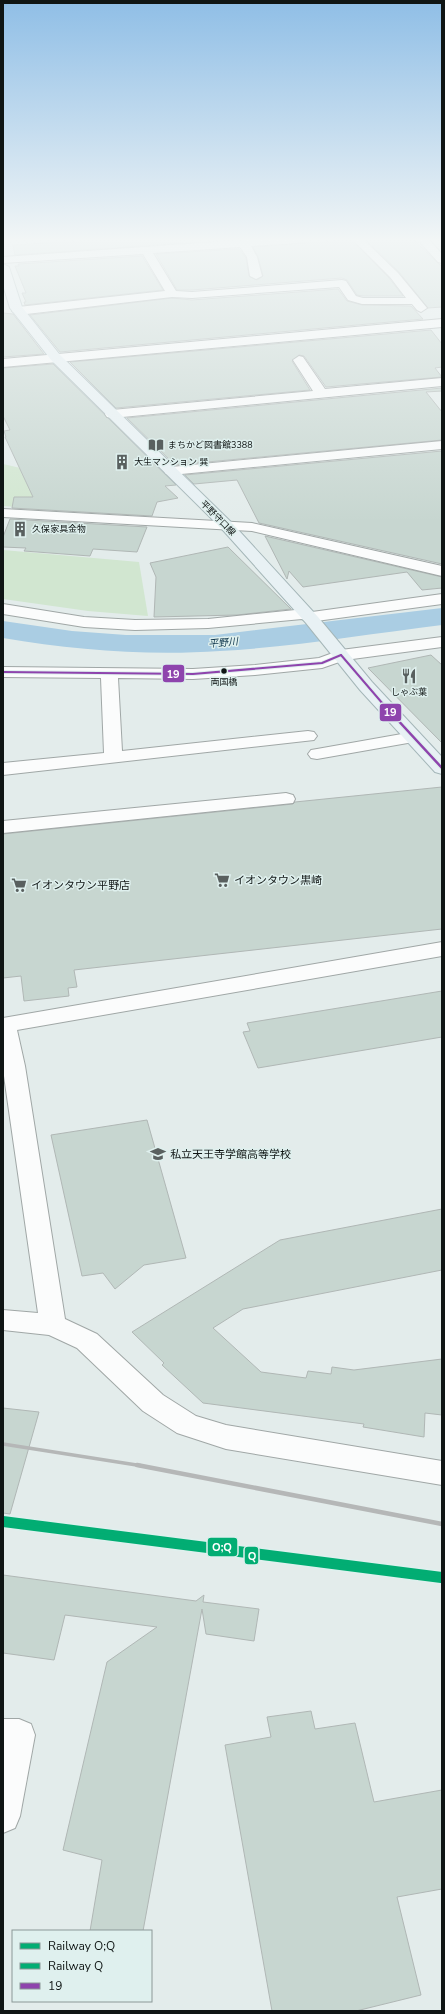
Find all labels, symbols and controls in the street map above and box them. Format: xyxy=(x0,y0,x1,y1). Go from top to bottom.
library icon: まちかど図書館3388 xyxy=(147,436,165,454)
place label: まちかど図書館3388 xyxy=(168,439,253,451)
building icon: 大生マンション 巽 xyxy=(113,453,131,471)
place label: 大生マンション 巽 xyxy=(134,456,208,468)
street label: 平野守口線 xyxy=(198,498,239,539)
building icon: 久保家具金物 xyxy=(11,520,29,538)
place label: 久保家具金物 xyxy=(32,523,86,535)
water label: 平野川 xyxy=(208,635,240,651)
line badge: 19 xyxy=(162,664,185,683)
marker: 両国橋 xyxy=(219,666,229,676)
text: 19 xyxy=(166,667,180,682)
restaurant icon: しゃぶ葉 xyxy=(400,667,418,685)
place label: 両国橋 xyxy=(210,676,238,688)
place label: しゃぶ葉 xyxy=(391,686,427,698)
line badge: 19 xyxy=(379,703,402,722)
text: 19 xyxy=(383,705,397,720)
supermarket icon: イオンタウン黒崎 xyxy=(213,871,231,889)
place label: イオンタウン黒崎 xyxy=(234,873,322,888)
supermarket icon: イオンタウン平野店 xyxy=(10,876,28,894)
place label: イオンタウン平野店 xyxy=(31,878,130,893)
school or university icon: 私立天王寺学館高等学校 xyxy=(149,1145,167,1163)
place label: 私立天王寺学館高等学校 xyxy=(170,1147,291,1162)
line badge: O;Q xyxy=(207,1537,238,1557)
text: O;Q xyxy=(212,1540,232,1555)
line badge: Q xyxy=(244,1546,259,1565)
text: Q xyxy=(248,1549,257,1564)
legend xyxy=(12,1930,152,2002)
text: Railway O;Q xyxy=(48,1938,115,1954)
text: Railway Q xyxy=(48,1958,103,1974)
text: 19 xyxy=(48,1978,62,1994)

